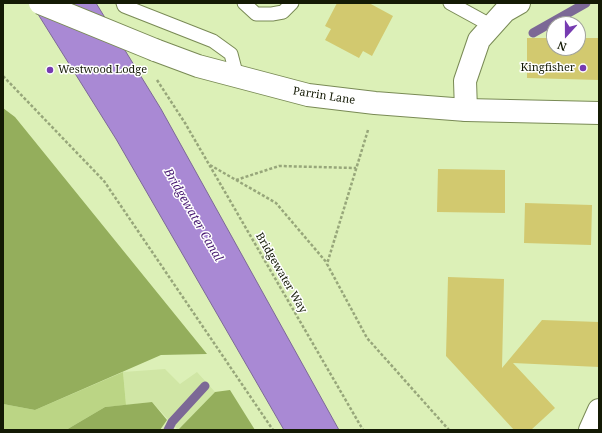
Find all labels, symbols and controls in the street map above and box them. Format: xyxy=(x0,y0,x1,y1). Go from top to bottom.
north arrow xyxy=(546,16,586,56)
text: N xyxy=(555,38,569,55)
place label: Kingfisher xyxy=(520,61,575,75)
place label: Westwood Lodge xyxy=(58,63,147,77)
marker: Kingfisher xyxy=(578,63,588,73)
marker: Westwood Lodge xyxy=(45,65,55,75)
street label: Parrin Lane xyxy=(292,85,356,107)
water label: Bridgewater Canal xyxy=(161,166,225,264)
street label: Bridgewater Way xyxy=(253,230,309,316)

